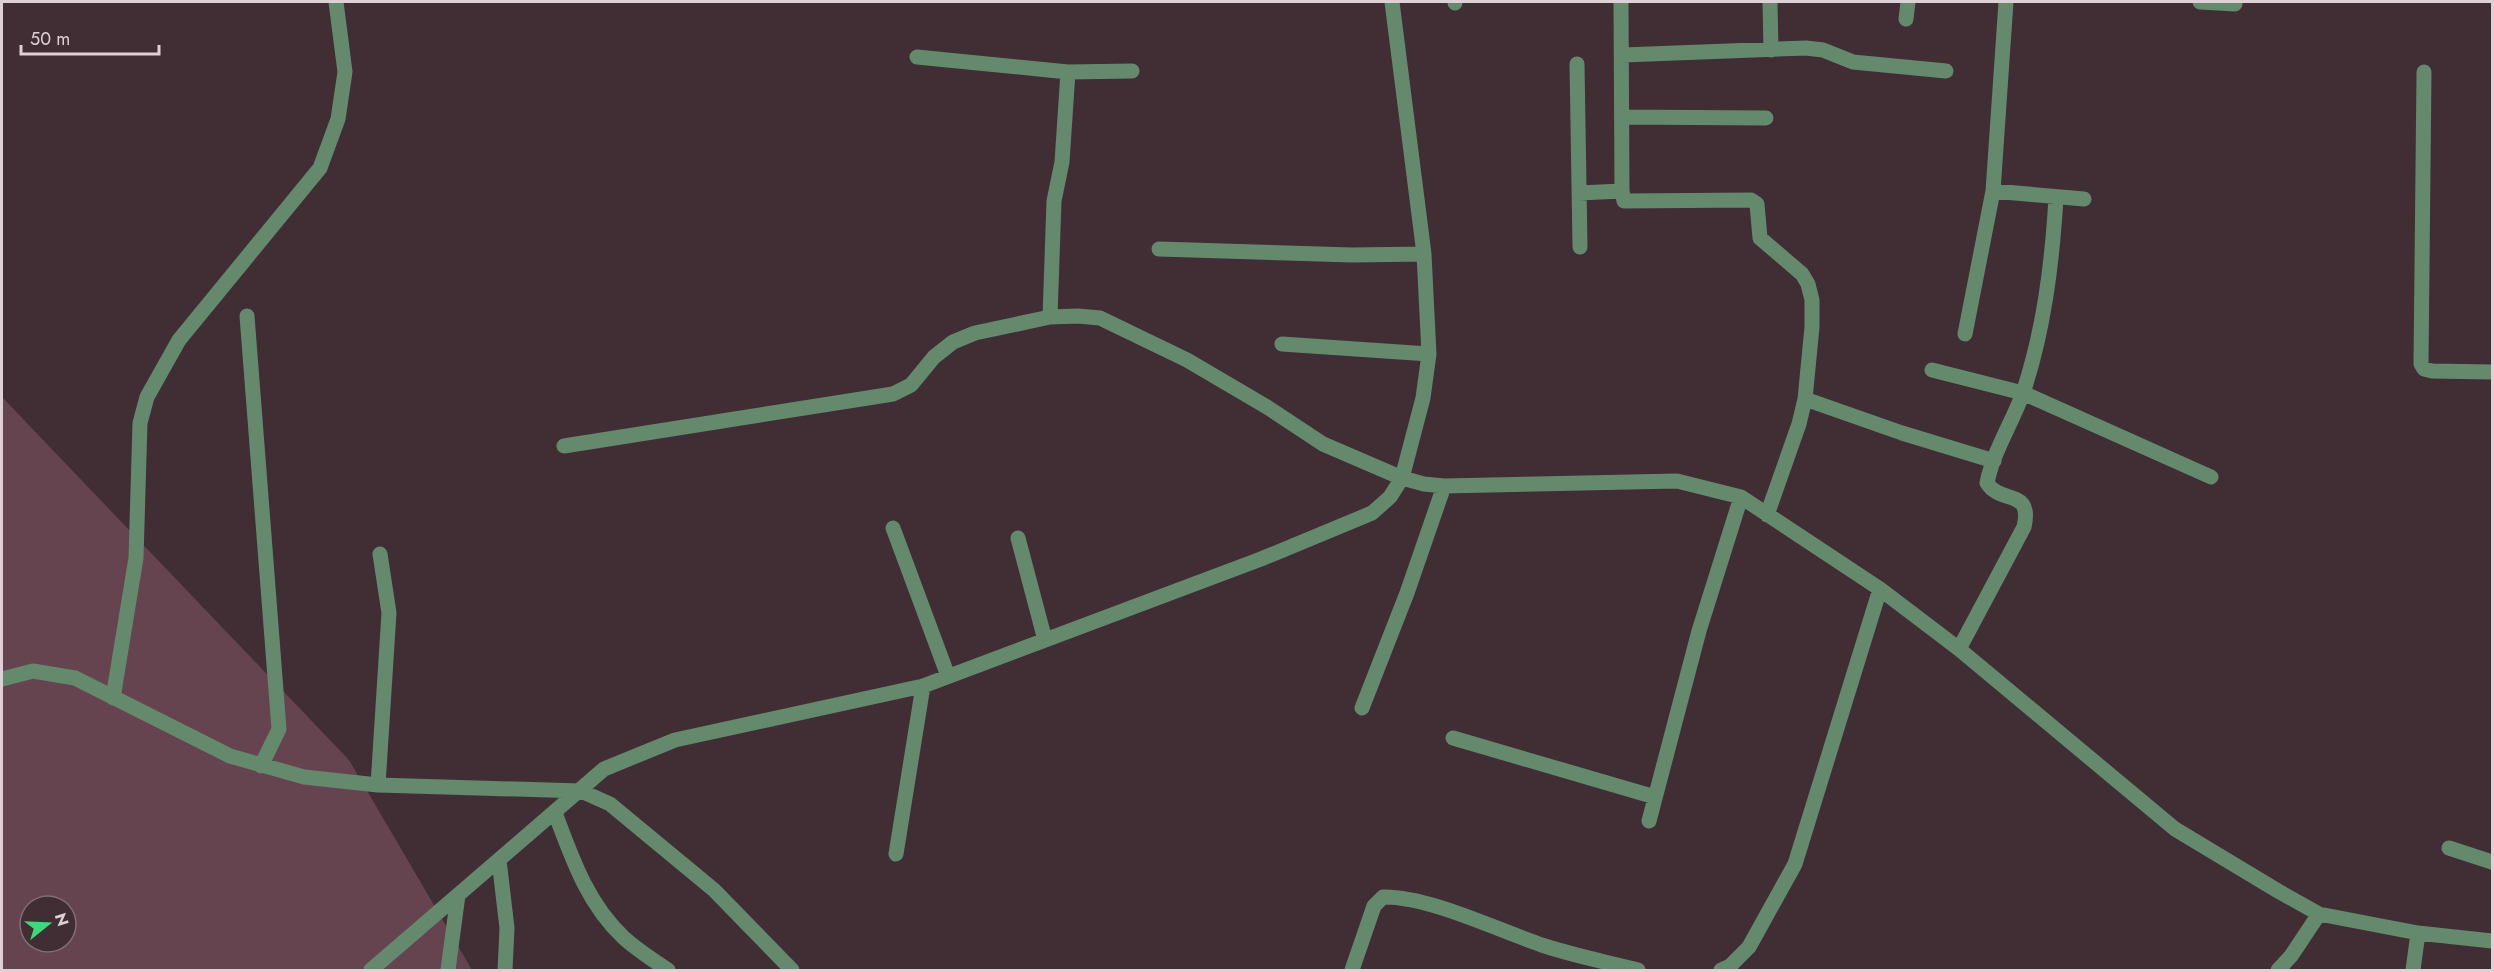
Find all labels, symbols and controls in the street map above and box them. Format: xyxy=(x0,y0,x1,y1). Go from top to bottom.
scale bar xyxy=(21,18,159,56)
text: 50 m xyxy=(30,26,70,52)
north arrow xyxy=(18,894,78,954)
text: N xyxy=(49,910,75,929)

